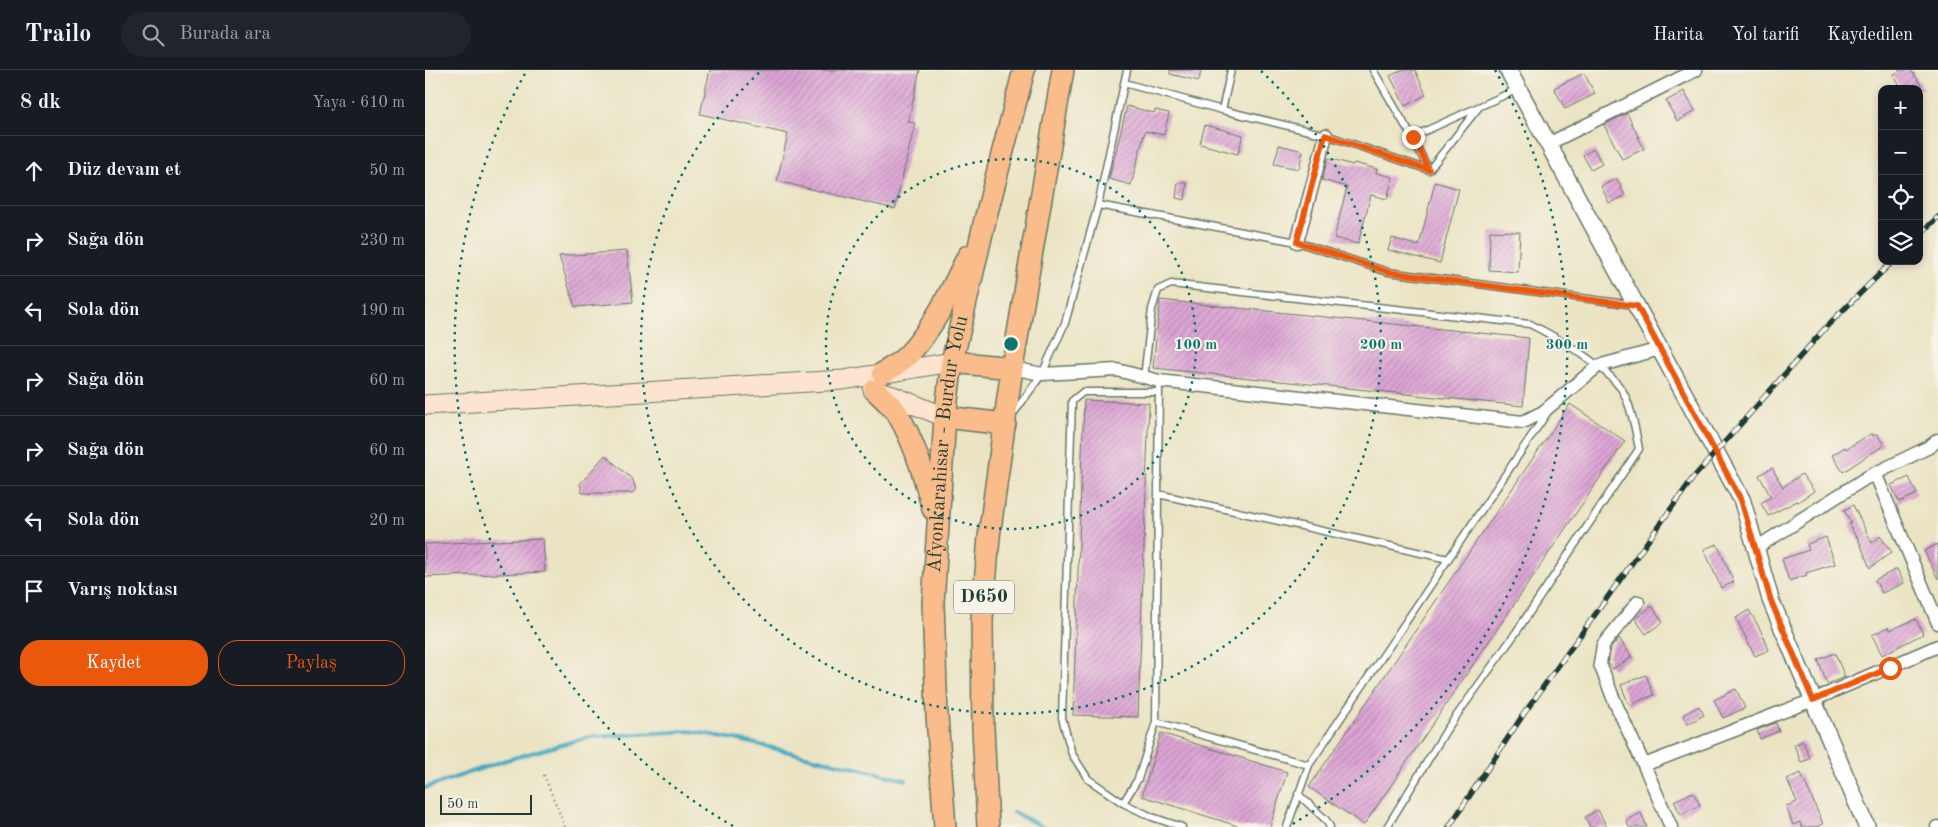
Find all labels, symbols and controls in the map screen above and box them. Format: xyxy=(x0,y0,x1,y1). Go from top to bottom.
search box xyxy=(121,12,471,57)
icon: search xyxy=(139,21,167,49)
text: Trailo xyxy=(25,23,91,47)
text: Burada ara xyxy=(179,25,271,44)
text: Harita xyxy=(1653,26,1704,44)
text: Yol tarifi xyxy=(1732,26,1799,44)
text: Kaydedilen xyxy=(1827,26,1913,44)
map controls xyxy=(1878,85,1923,265)
button: + xyxy=(1878,85,1923,130)
text: 8 dk xyxy=(20,92,61,113)
text: Yaya · 610 m xyxy=(312,95,405,111)
route end xyxy=(1402,126,1425,149)
button: − xyxy=(1878,130,1923,175)
icon: ahead xyxy=(20,157,48,185)
text: Düz devam et xyxy=(67,161,181,180)
text: 50 m xyxy=(369,163,405,179)
button: locate xyxy=(1878,175,1923,220)
button: layers xyxy=(1878,220,1923,265)
icon: right xyxy=(20,227,48,255)
text: Sağa dön xyxy=(67,231,144,250)
text: 230 m xyxy=(360,233,405,249)
icon: left xyxy=(20,297,48,325)
text: Sola dön xyxy=(67,301,140,320)
text: 190 m xyxy=(360,303,405,319)
street label: Afyonkarahisar - Burdur Yolu xyxy=(925,313,973,574)
centre of rings xyxy=(1002,335,1020,353)
text: 100 m xyxy=(1175,338,1217,353)
text: 200 m xyxy=(1360,338,1402,353)
text: 300 m xyxy=(1546,338,1588,353)
icon: right xyxy=(20,367,48,395)
text: Sağa dön xyxy=(67,371,144,390)
text: 60 m xyxy=(369,373,405,389)
icon: right xyxy=(20,437,48,465)
text: Sağa dön xyxy=(67,441,144,460)
text: 60 m xyxy=(369,443,405,459)
icon: left xyxy=(20,507,48,535)
text: Sola dön xyxy=(67,511,140,530)
text: 20 m xyxy=(369,513,405,529)
icon: arrive xyxy=(20,577,48,605)
text: Varış noktası xyxy=(67,581,178,600)
road number: D650 xyxy=(954,581,1014,614)
button: Kaydet xyxy=(20,640,208,686)
button: Paylaş xyxy=(218,640,405,686)
route start xyxy=(1879,657,1902,680)
scale bar xyxy=(440,792,533,815)
text: 50 m xyxy=(447,797,478,811)

